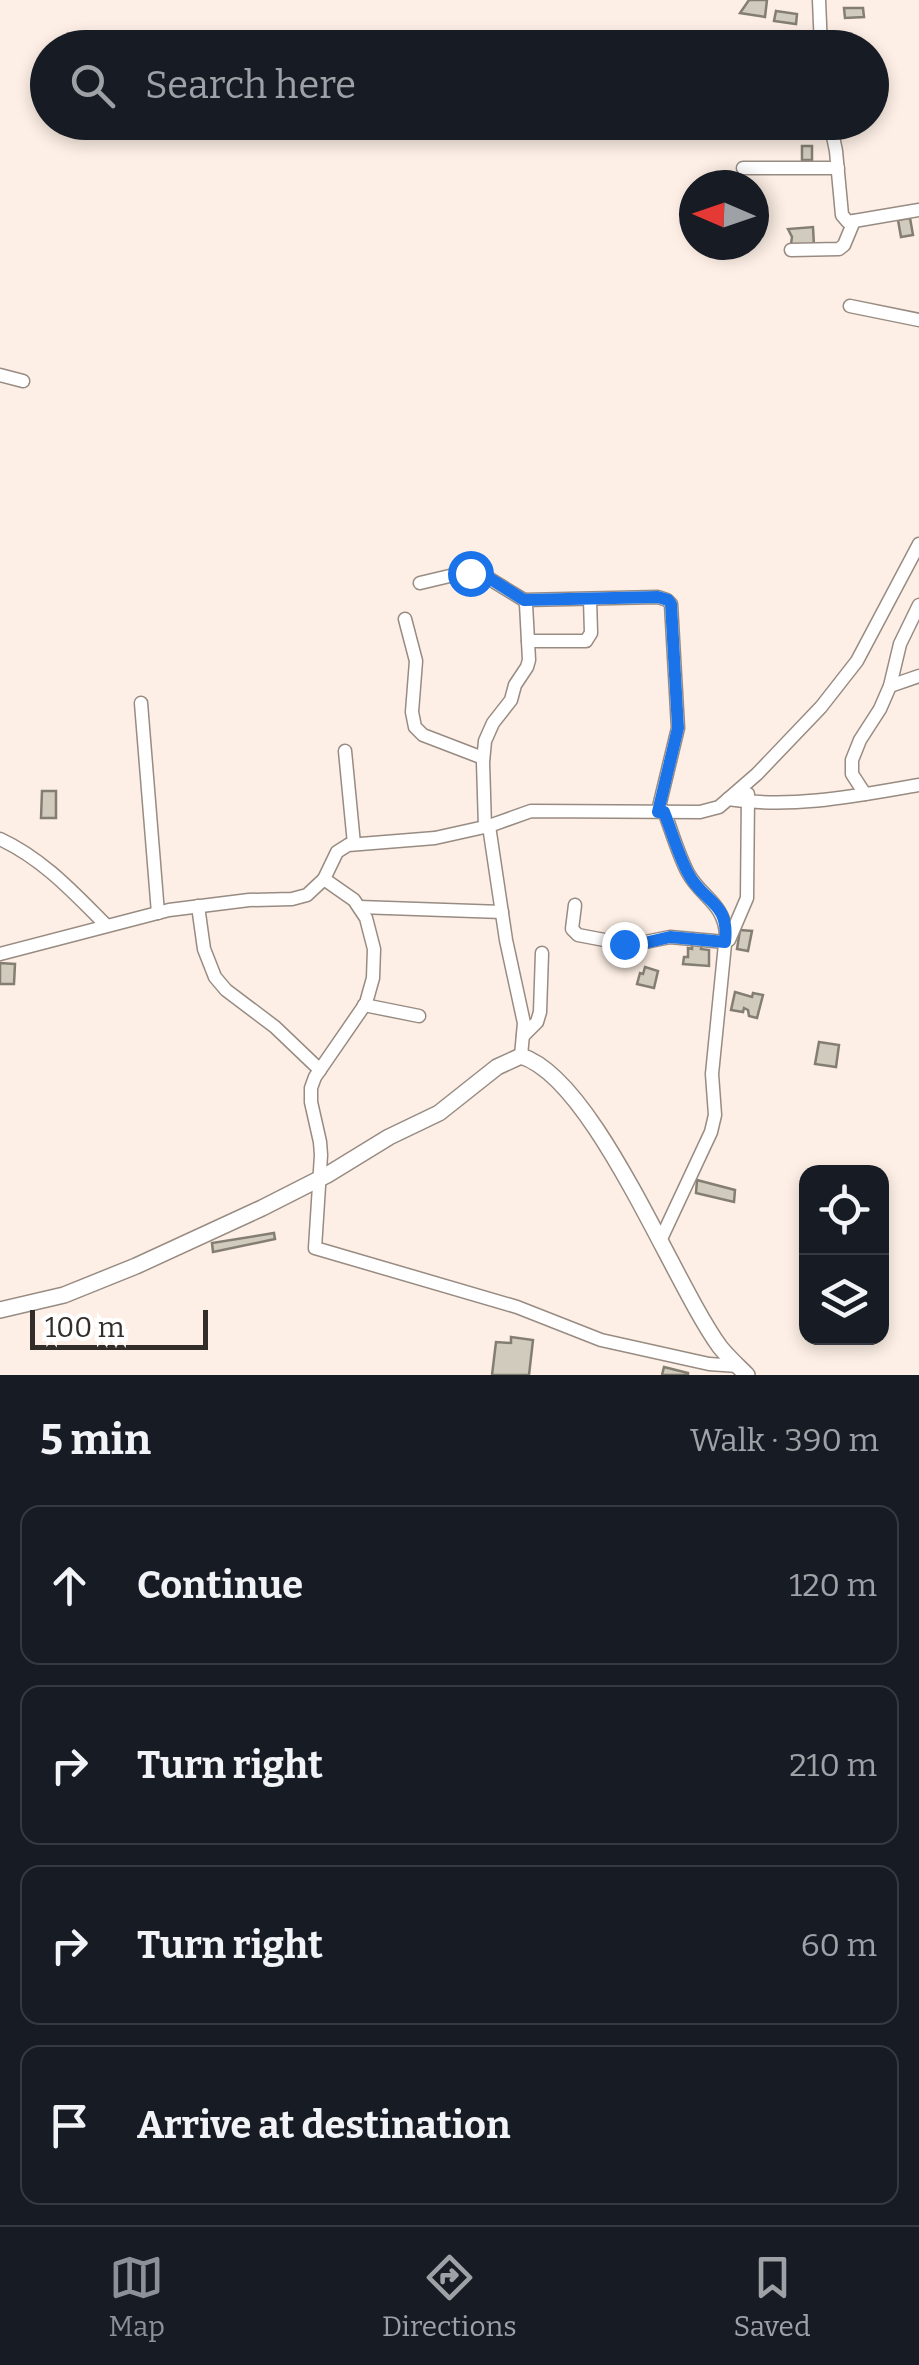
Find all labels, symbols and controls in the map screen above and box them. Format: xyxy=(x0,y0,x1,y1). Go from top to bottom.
search box xyxy=(30,30,889,140)
icon: search xyxy=(65,58,120,113)
text: Search here xyxy=(145,62,356,108)
north arrow xyxy=(679,170,769,260)
route start xyxy=(448,551,494,597)
route end xyxy=(602,922,648,968)
map controls xyxy=(799,1165,889,1345)
button: locate xyxy=(799,1165,889,1255)
button: layers xyxy=(799,1255,889,1345)
scale bar xyxy=(30,1305,208,1350)
text: 100 m xyxy=(45,1311,125,1344)
text: 5 min xyxy=(40,1415,151,1465)
text: Walk · 390 m xyxy=(690,1421,879,1459)
icon: ahead xyxy=(42,1558,97,1613)
text: Continue xyxy=(137,1562,303,1608)
text: 120 m xyxy=(789,1566,877,1604)
icon: right xyxy=(42,1738,97,1793)
text: Turn right xyxy=(137,1742,323,1788)
text: 210 m xyxy=(789,1746,877,1784)
icon: right xyxy=(42,1918,97,1973)
text: Turn right xyxy=(137,1922,323,1968)
text: 60 m xyxy=(801,1926,877,1964)
icon: arrive xyxy=(42,2098,97,2153)
text: Arrive at destination xyxy=(137,2102,510,2148)
tab: Map xyxy=(108,2250,165,2343)
tab: Directions xyxy=(382,2250,517,2343)
tab: Saved xyxy=(734,2250,811,2343)

